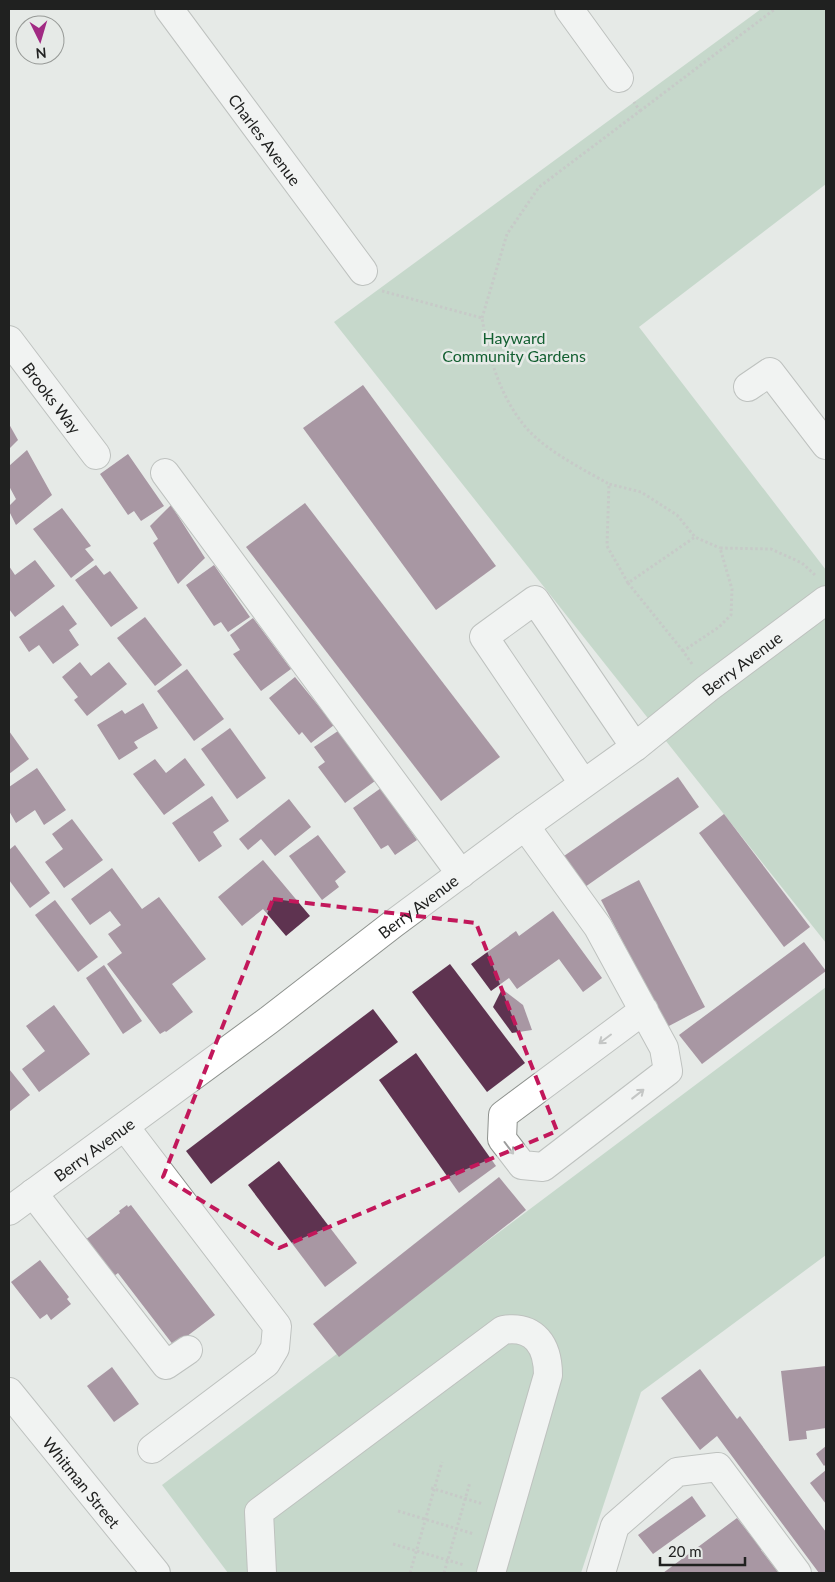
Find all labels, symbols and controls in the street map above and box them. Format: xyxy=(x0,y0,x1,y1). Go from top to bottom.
north arrow xyxy=(15,15,65,65)
text: N xyxy=(35,45,47,62)
street label: Charles Avenue xyxy=(225,90,306,189)
park label: Hayward Community Gardens xyxy=(442,328,586,365)
street label: Brooks Way xyxy=(19,358,86,437)
street label: Berry Avenue xyxy=(698,627,785,699)
street label: Berry Avenue xyxy=(374,870,461,942)
one-way arrow xyxy=(598,1034,612,1044)
one-way arrow xyxy=(631,1088,644,1099)
street label: Berry Avenue xyxy=(50,1113,137,1185)
one-way arrow xyxy=(504,1141,514,1155)
street label: Whitman Street xyxy=(40,1433,125,1531)
scale bar xyxy=(660,1534,745,1566)
text: 20 m xyxy=(668,1542,702,1560)

